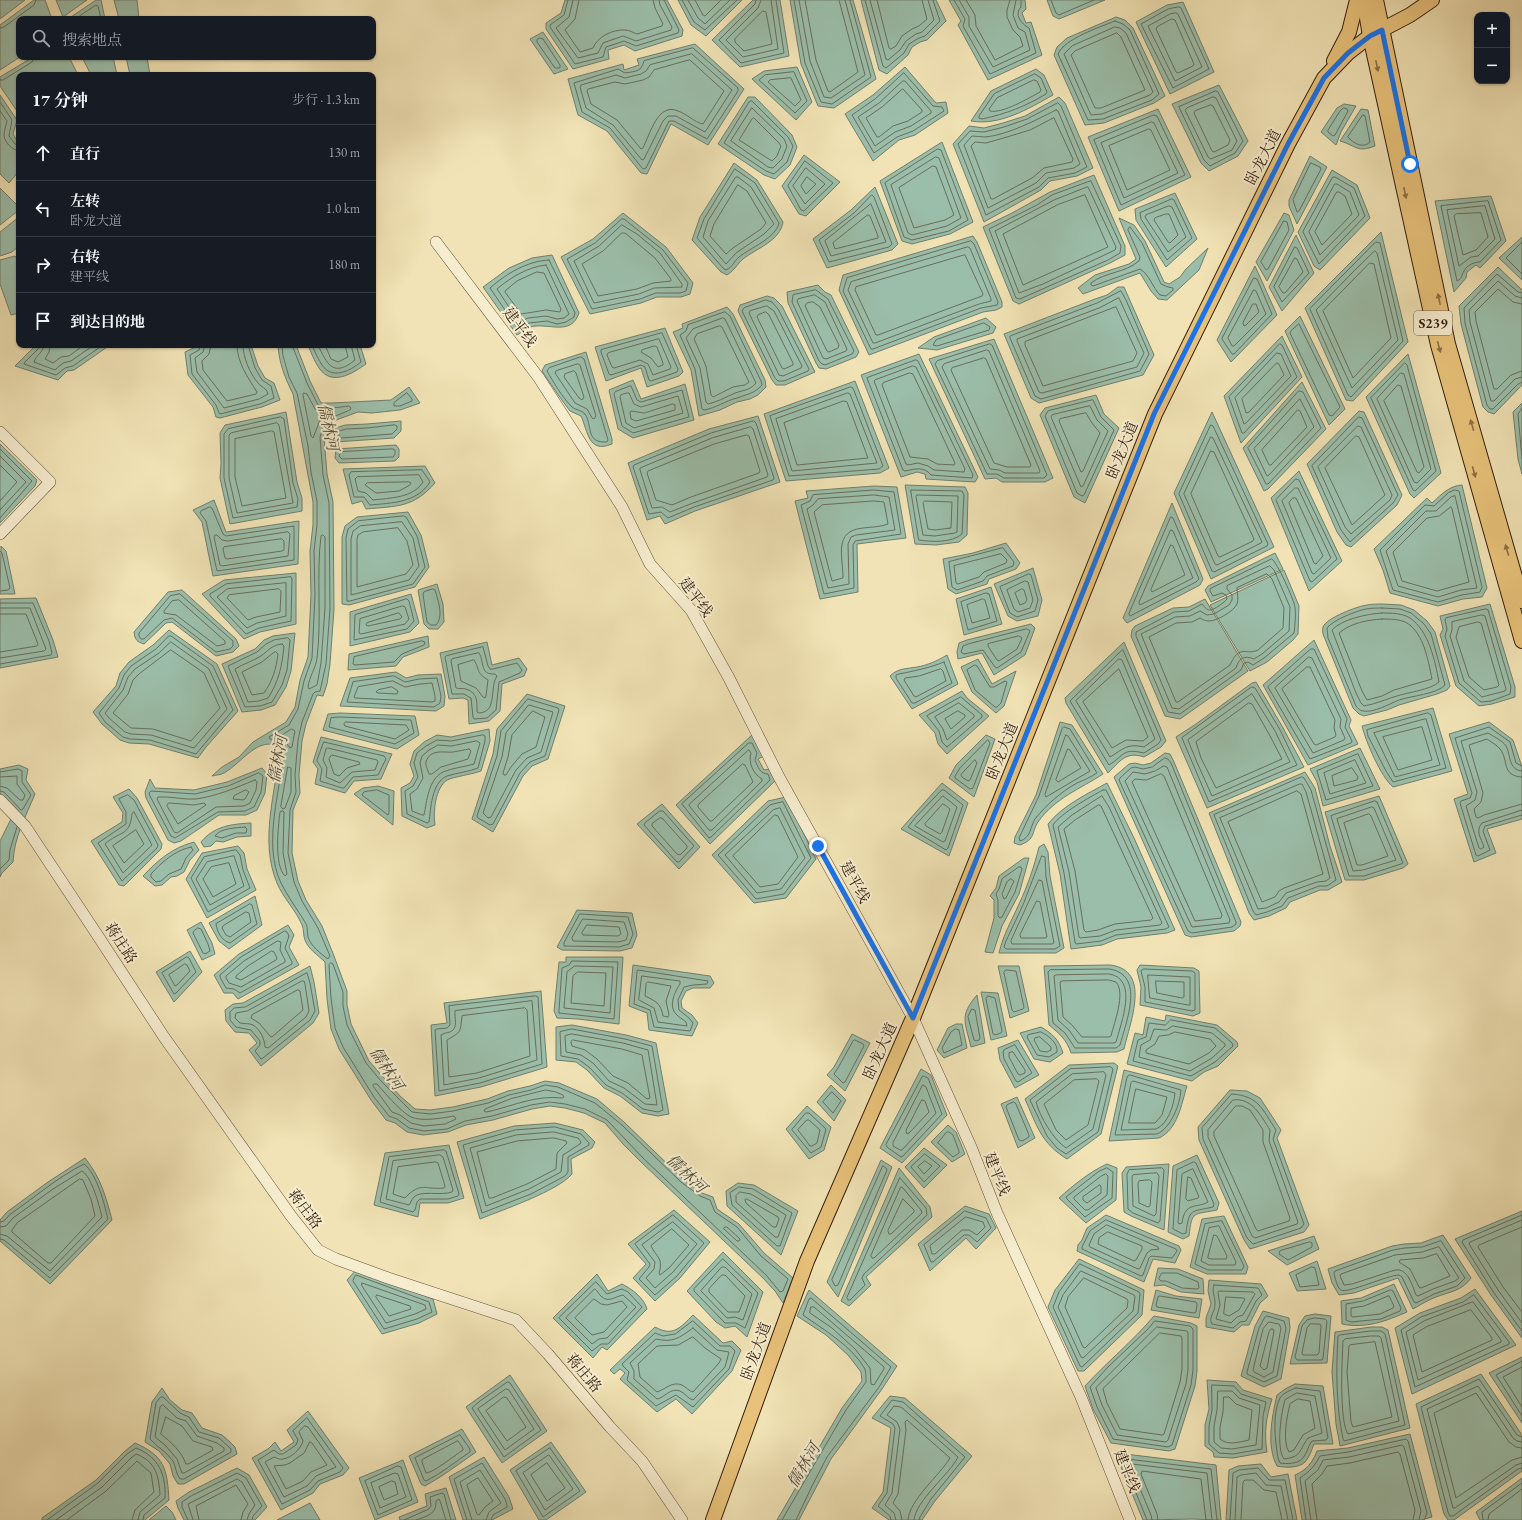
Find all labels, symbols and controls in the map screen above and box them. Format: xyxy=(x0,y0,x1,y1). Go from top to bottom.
map controls xyxy=(1474,12,1510,84)
button: + xyxy=(1474,12,1510,48)
search box xyxy=(16,16,376,60)
icon: search xyxy=(30,27,52,49)
text: 搜索地点 xyxy=(62,30,122,49)
button: − xyxy=(1474,48,1510,84)
one-way arrow xyxy=(1374,60,1380,72)
text: 17 分钟 xyxy=(32,89,88,111)
text: 步行 · 1.3 km xyxy=(292,91,360,108)
street label: 卧龙大道 xyxy=(1240,126,1285,188)
icon: ahead xyxy=(32,142,54,164)
text: 直行 xyxy=(70,144,100,163)
text: 130 m xyxy=(329,144,360,161)
route start xyxy=(1401,155,1419,173)
one-way arrow xyxy=(1402,187,1408,199)
text: 左转 xyxy=(70,191,100,210)
icon: left xyxy=(32,198,54,220)
text: 1.0 km xyxy=(326,200,360,217)
text: 卧龙大道 xyxy=(70,212,122,229)
text: 右转 xyxy=(70,247,100,266)
icon: right xyxy=(32,254,54,276)
text: 180 m xyxy=(329,256,360,273)
text: 建平线 xyxy=(70,268,109,285)
one-way arrow xyxy=(1435,293,1441,305)
street label: 建平线 xyxy=(499,303,542,350)
icon: arrive xyxy=(32,310,54,332)
road number: S239 xyxy=(1414,311,1452,335)
text: 到达目的地 xyxy=(70,312,145,331)
one-way arrow xyxy=(1436,341,1442,353)
water label: 儒林河 xyxy=(313,401,344,456)
street label: 卧龙大道 xyxy=(1101,418,1142,481)
one-way arrow xyxy=(1468,419,1474,431)
one-way arrow xyxy=(1471,466,1477,478)
one-way arrow xyxy=(1504,544,1510,556)
street label: 建平线 xyxy=(675,573,718,620)
street label: 卧龙大道 xyxy=(981,719,1022,782)
water label: 儒林河 xyxy=(263,731,293,785)
route end xyxy=(809,837,827,855)
street label: 建平线 xyxy=(836,857,875,906)
street label: 蒋庄路 xyxy=(101,919,142,967)
street label: 卧龙大道 xyxy=(859,1020,900,1082)
water label: 儒林河 xyxy=(365,1042,410,1097)
water label: 儒林河 xyxy=(662,1149,713,1200)
street label: 建平线 xyxy=(980,1149,1015,1198)
street label: 蒋庄路 xyxy=(284,1185,327,1232)
street label: 卧龙大道 xyxy=(736,1319,775,1382)
street label: 蒋庄路 xyxy=(563,1349,606,1396)
water label: 儒林河 xyxy=(782,1437,826,1491)
street label: 建平线 xyxy=(1110,1446,1145,1495)

